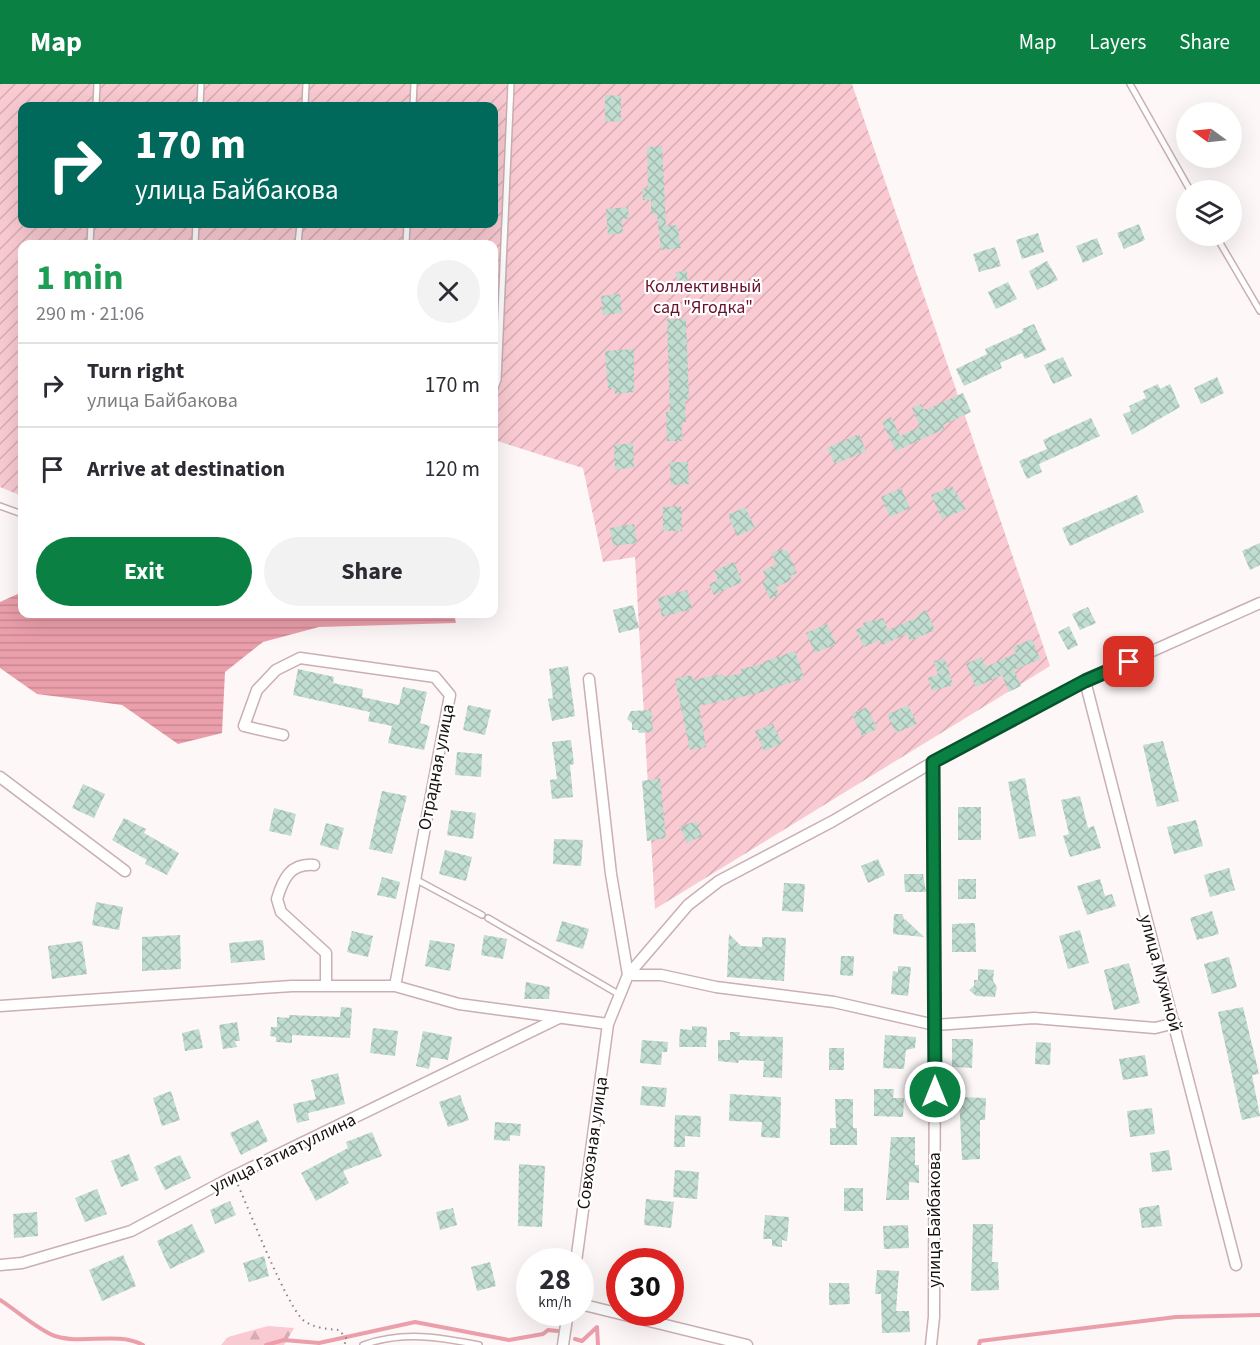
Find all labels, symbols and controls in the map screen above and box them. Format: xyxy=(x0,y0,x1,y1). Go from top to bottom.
text: Map xyxy=(30,22,82,62)
text: Map xyxy=(1019,27,1056,57)
text: Layers xyxy=(1089,27,1146,57)
text: Share xyxy=(1179,27,1230,57)
north arrow xyxy=(1176,102,1242,168)
map controls xyxy=(1176,102,1242,246)
text: 170 m xyxy=(135,115,246,175)
icon: right xyxy=(36,126,114,204)
text: улица Байбакова xyxy=(135,171,339,210)
button: layers xyxy=(1176,180,1242,246)
text: 1 min xyxy=(36,252,124,303)
button: close xyxy=(417,260,480,323)
park label: Коллективный сад "Ягодка" xyxy=(645,274,761,320)
text: 290 m · 21:06 xyxy=(36,300,144,328)
text: Turn right xyxy=(87,355,184,387)
icon: right xyxy=(36,369,69,402)
text: 170 m xyxy=(425,369,480,401)
text: улица Байбакова xyxy=(87,387,238,415)
icon: arrive xyxy=(36,453,69,486)
text: Arrive at destination xyxy=(87,453,285,485)
text: 120 m xyxy=(425,453,480,485)
button: Exit xyxy=(36,537,252,606)
button: Share xyxy=(264,537,480,606)
pin xyxy=(1103,636,1154,687)
icon: arrive xyxy=(1112,645,1145,678)
street label: Отрадная улица xyxy=(412,702,461,832)
street label: улица Мухиной xyxy=(1133,912,1188,1034)
position arrow xyxy=(903,1060,967,1124)
street label: Совхозная улица xyxy=(571,1075,614,1211)
street label: улица Гатиатуллина xyxy=(206,1107,360,1200)
street label: улица Байбакова xyxy=(922,1152,947,1288)
speed limit sign: 30 xyxy=(606,1248,684,1326)
text: 28 xyxy=(539,1258,571,1301)
text: km/h xyxy=(538,1292,572,1313)

